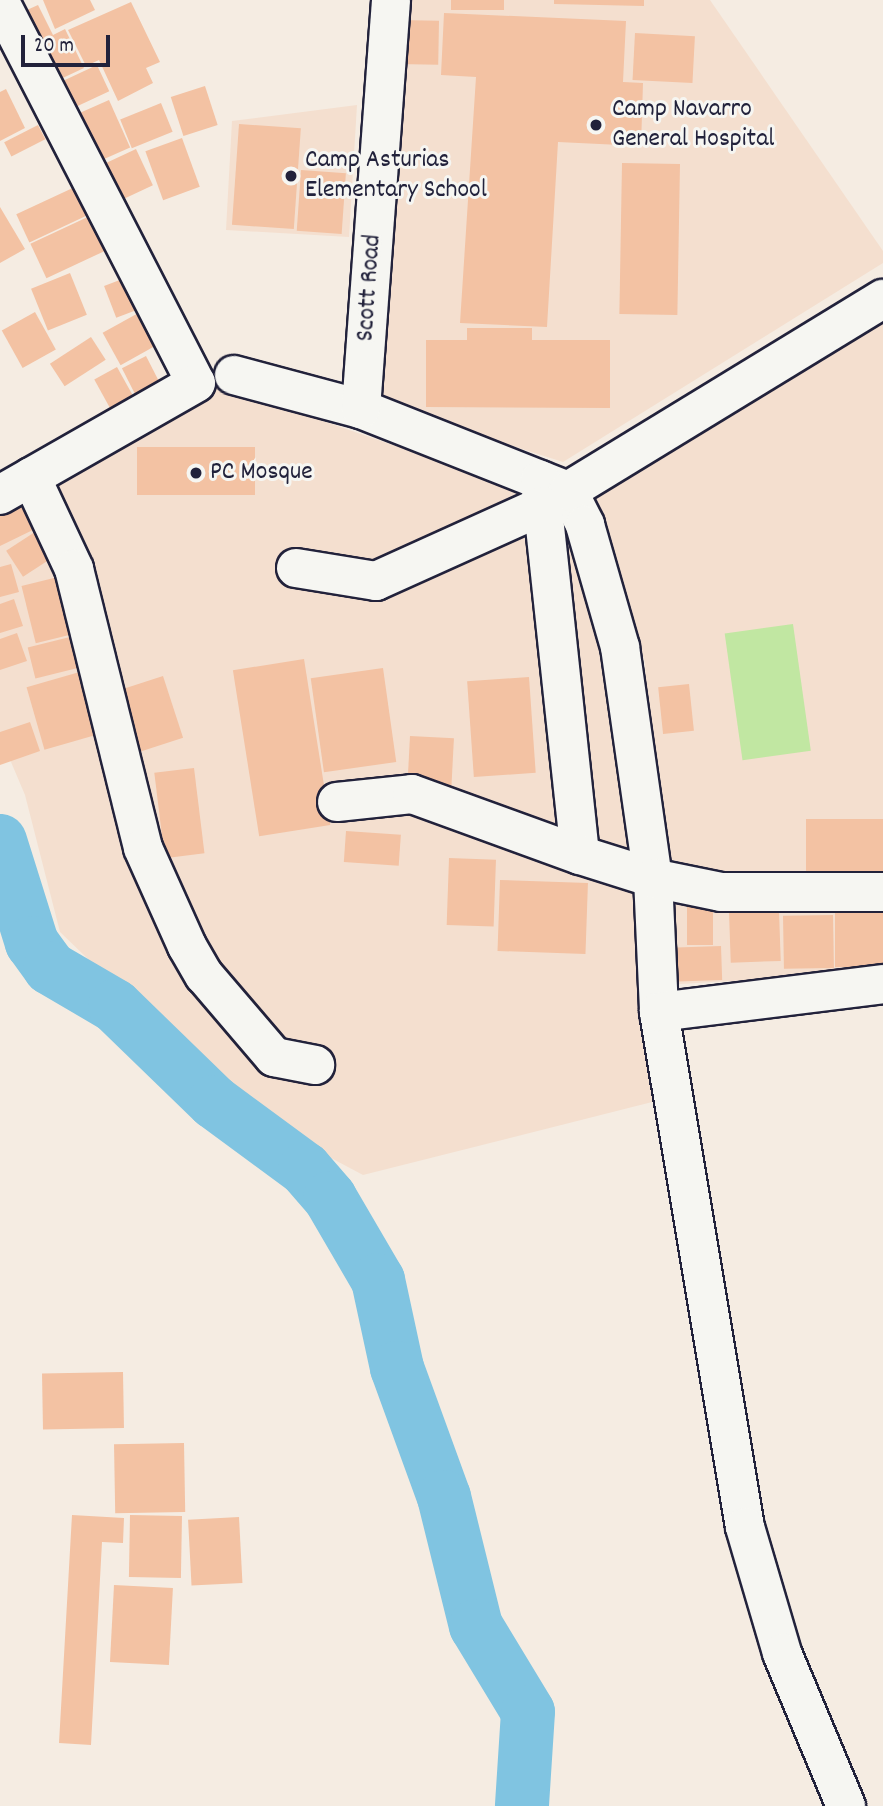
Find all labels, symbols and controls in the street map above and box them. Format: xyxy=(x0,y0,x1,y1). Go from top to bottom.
scale bar xyxy=(24,21,114,65)
text: 20 m xyxy=(34,32,74,62)
place label: Camp Navarro General Hospital xyxy=(612,94,775,156)
marker: Camp Navarro General Hospital xyxy=(586,115,606,135)
place label: Camp Asturias Elementary School xyxy=(305,145,487,206)
marker: Camp Asturias Elementary School xyxy=(283,168,299,184)
street label: Scott Road xyxy=(351,233,389,343)
place label: PC Mosque xyxy=(210,457,313,489)
marker: PC Mosque xyxy=(188,465,204,481)

